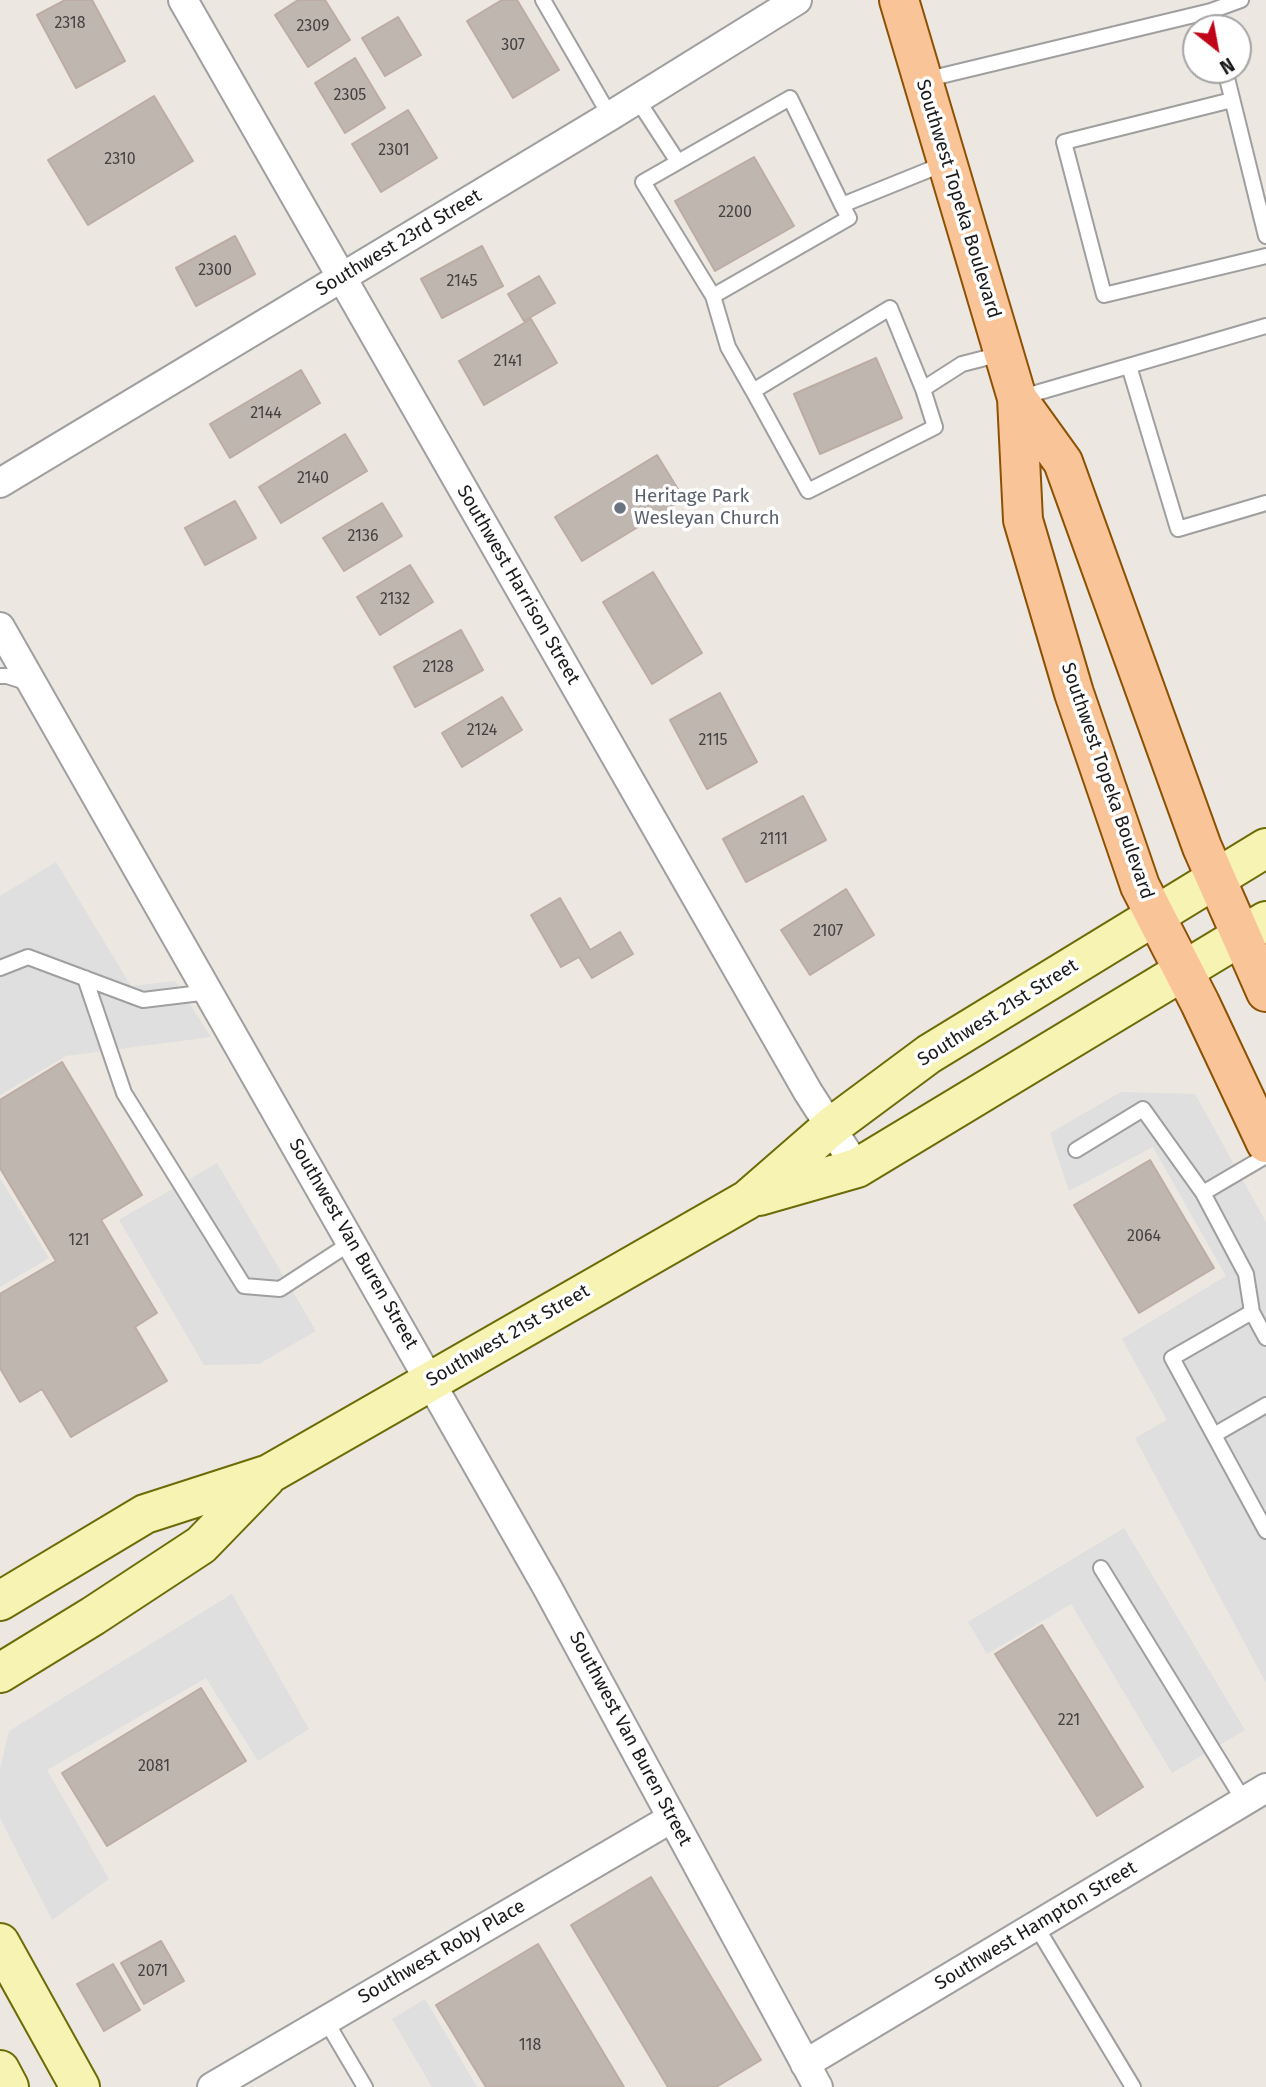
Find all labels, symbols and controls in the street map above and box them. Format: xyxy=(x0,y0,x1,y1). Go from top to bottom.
house number: 2318 xyxy=(54,14,86,34)
north arrow xyxy=(1182,14,1252,84)
house number: 2309 xyxy=(297,17,329,37)
house number: 307 xyxy=(501,36,525,56)
text: N xyxy=(1216,53,1238,79)
street label: Southwest Topeka Boulevard xyxy=(911,77,1005,321)
house number: 2305 xyxy=(334,86,366,106)
house number: 2301 xyxy=(378,141,410,161)
house number: 2310 xyxy=(104,150,136,170)
street label: Southwest 23rd Street xyxy=(312,185,486,301)
house number: 2200 xyxy=(718,203,752,223)
house number: 2300 xyxy=(198,261,232,281)
house number: 2145 xyxy=(447,272,477,292)
house number: 2141 xyxy=(494,352,522,372)
house number: 2144 xyxy=(250,404,282,424)
house number: 2140 xyxy=(297,469,329,489)
street label: Southwest Harrison Street xyxy=(452,481,584,689)
place label: Heritage Park Wesleyan Church xyxy=(634,486,780,530)
marker: Heritage Park Wesleyan Church xyxy=(612,500,628,516)
house number: 2136 xyxy=(348,527,378,547)
house number: 2132 xyxy=(380,590,410,610)
house number: 2128 xyxy=(422,658,454,678)
street label: Southwest Topeka Boulevard xyxy=(1056,660,1158,902)
house number: 2124 xyxy=(467,721,497,741)
house number: 2115 xyxy=(698,731,728,751)
house number: 2111 xyxy=(760,830,788,850)
house number: 2107 xyxy=(813,922,843,942)
street label: Southwest 21st Street xyxy=(914,954,1082,1072)
street label: Southwest Van Buren Street xyxy=(283,1135,423,1353)
house number: 2064 xyxy=(1127,1227,1161,1247)
house number: 121 xyxy=(68,1231,90,1251)
street label: Southwest 21st Street xyxy=(422,1280,594,1392)
street label: Southwest Van Buren Street xyxy=(564,1628,696,1850)
house number: 221 xyxy=(1058,1711,1080,1731)
house number: 2081 xyxy=(138,1757,170,1777)
street label: Southwest Hampton Street xyxy=(931,1857,1141,1995)
street label: Southwest Roby Place xyxy=(355,1895,529,2009)
house number: 2071 xyxy=(138,1962,168,1982)
house number: 118 xyxy=(519,2036,541,2056)

